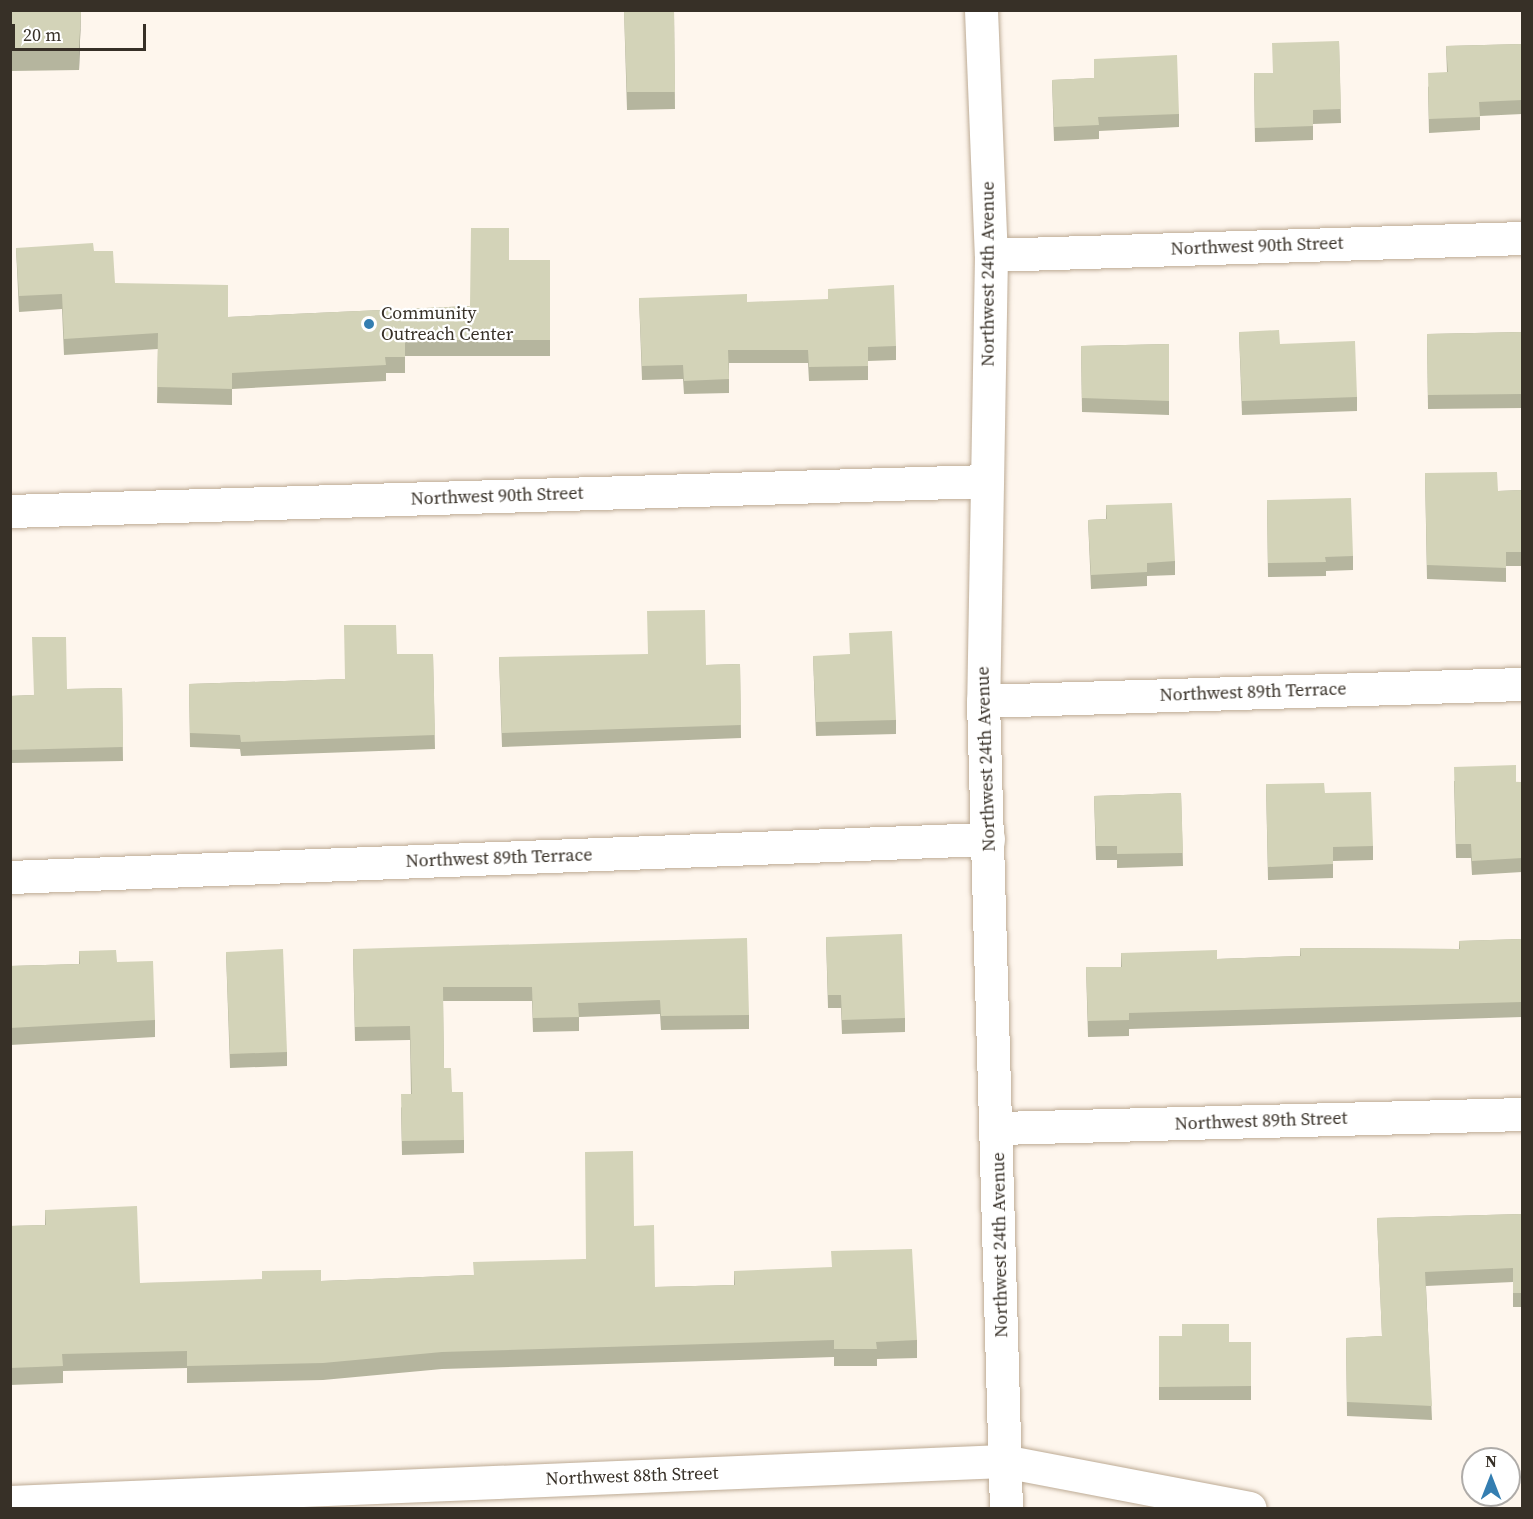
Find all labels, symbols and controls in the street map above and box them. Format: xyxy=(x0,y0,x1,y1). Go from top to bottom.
scale bar xyxy=(15,12,148,50)
text: 20 m xyxy=(23,22,61,47)
street label: Northwest 24th Avenue xyxy=(977,181,999,367)
street label: Northwest 90th Street xyxy=(1170,232,1344,260)
place label: Community Outreach Center xyxy=(381,303,513,346)
marker: Community Outreach Center xyxy=(362,317,376,331)
street label: Northwest 90th Street xyxy=(410,482,584,510)
street label: Northwest 24th Avenue xyxy=(972,666,1000,852)
street label: Northwest 89th Terrace xyxy=(1159,678,1347,706)
street label: Northwest 89th Terrace xyxy=(405,844,593,872)
street label: Northwest 89th Street xyxy=(1174,1107,1348,1135)
street label: Northwest 24th Avenue xyxy=(988,1152,1012,1338)
north arrow xyxy=(1461,1447,1521,1507)
text: N xyxy=(1485,1450,1497,1472)
street label: Northwest 88th Street xyxy=(545,1462,719,1490)

